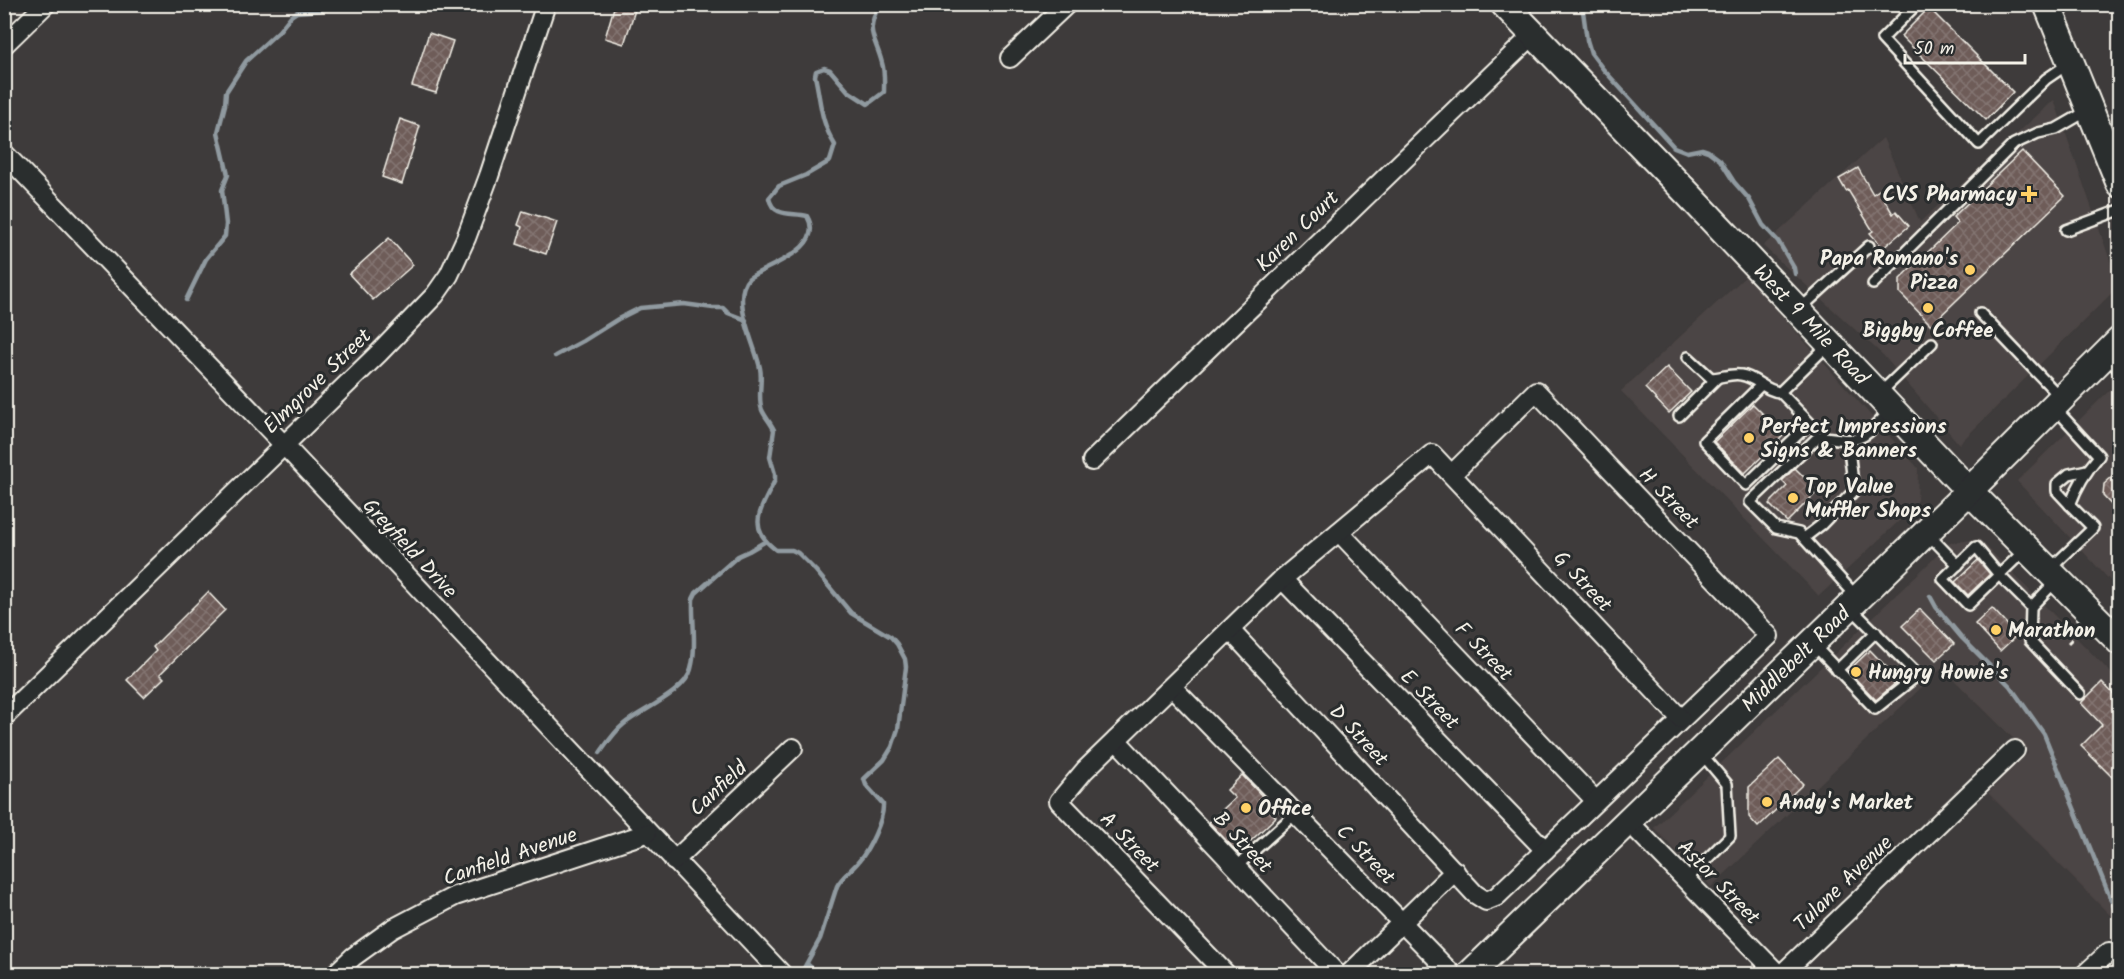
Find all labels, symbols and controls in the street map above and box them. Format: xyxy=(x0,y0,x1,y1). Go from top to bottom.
scale bar xyxy=(1905,27,2025,65)
text: 50 m xyxy=(1914,35,1954,64)
place label: CVS Pharmacy xyxy=(1882,179,2017,212)
street label: Karen Court xyxy=(1249,183,1348,281)
marker: CVS Pharmacy xyxy=(2022,187,2036,201)
place label: Papa Romano's Pizza xyxy=(1820,243,1958,300)
street label: West 9 Mile Road xyxy=(1744,257,1877,394)
marker: Papa Romano's Pizza xyxy=(1963,263,1977,277)
marker: Biggby Coffee xyxy=(1921,301,1935,315)
place label: Biggby Coffee xyxy=(1863,315,1993,348)
street label: Elmgrove Street xyxy=(256,321,381,443)
place label: Perfect Impressions Signs & Banners xyxy=(1761,411,1947,468)
marker: Perfect Impressions Signs & Banners xyxy=(1742,431,1756,445)
street label: H Street xyxy=(1630,460,1707,538)
place label: Top Value Muffler Shops xyxy=(1805,471,1931,528)
street label: Greyfield Drive xyxy=(353,491,465,607)
marker: Top Value Muffler Shops xyxy=(1786,491,1800,505)
street label: G Street xyxy=(1544,544,1620,621)
street label: Middlebelt Road xyxy=(1734,599,1859,721)
street label: F Street xyxy=(1446,614,1521,690)
place label: Marathon xyxy=(2008,615,2095,648)
marker: Marathon xyxy=(1989,623,2003,637)
place label: Hungry Howie's xyxy=(1868,657,2009,690)
street label: E Street xyxy=(1391,662,1467,739)
marker: Hungry Howie's xyxy=(1849,665,1863,679)
street label: D Street xyxy=(1320,697,1396,775)
street label: Canfield xyxy=(682,753,756,825)
place label: Andy's Market xyxy=(1779,787,1913,820)
place label: Office xyxy=(1258,793,1312,826)
marker: Andy's Market xyxy=(1760,795,1774,809)
marker: Office xyxy=(1239,801,1253,815)
street label: B Street xyxy=(1204,804,1280,882)
street label: A Street xyxy=(1091,805,1167,882)
street label: C Street xyxy=(1327,817,1403,894)
street label: Canfield Avenue xyxy=(439,819,583,896)
street label: Tulane Avenue xyxy=(1787,828,1902,940)
street label: Astor Street xyxy=(1669,833,1768,934)

